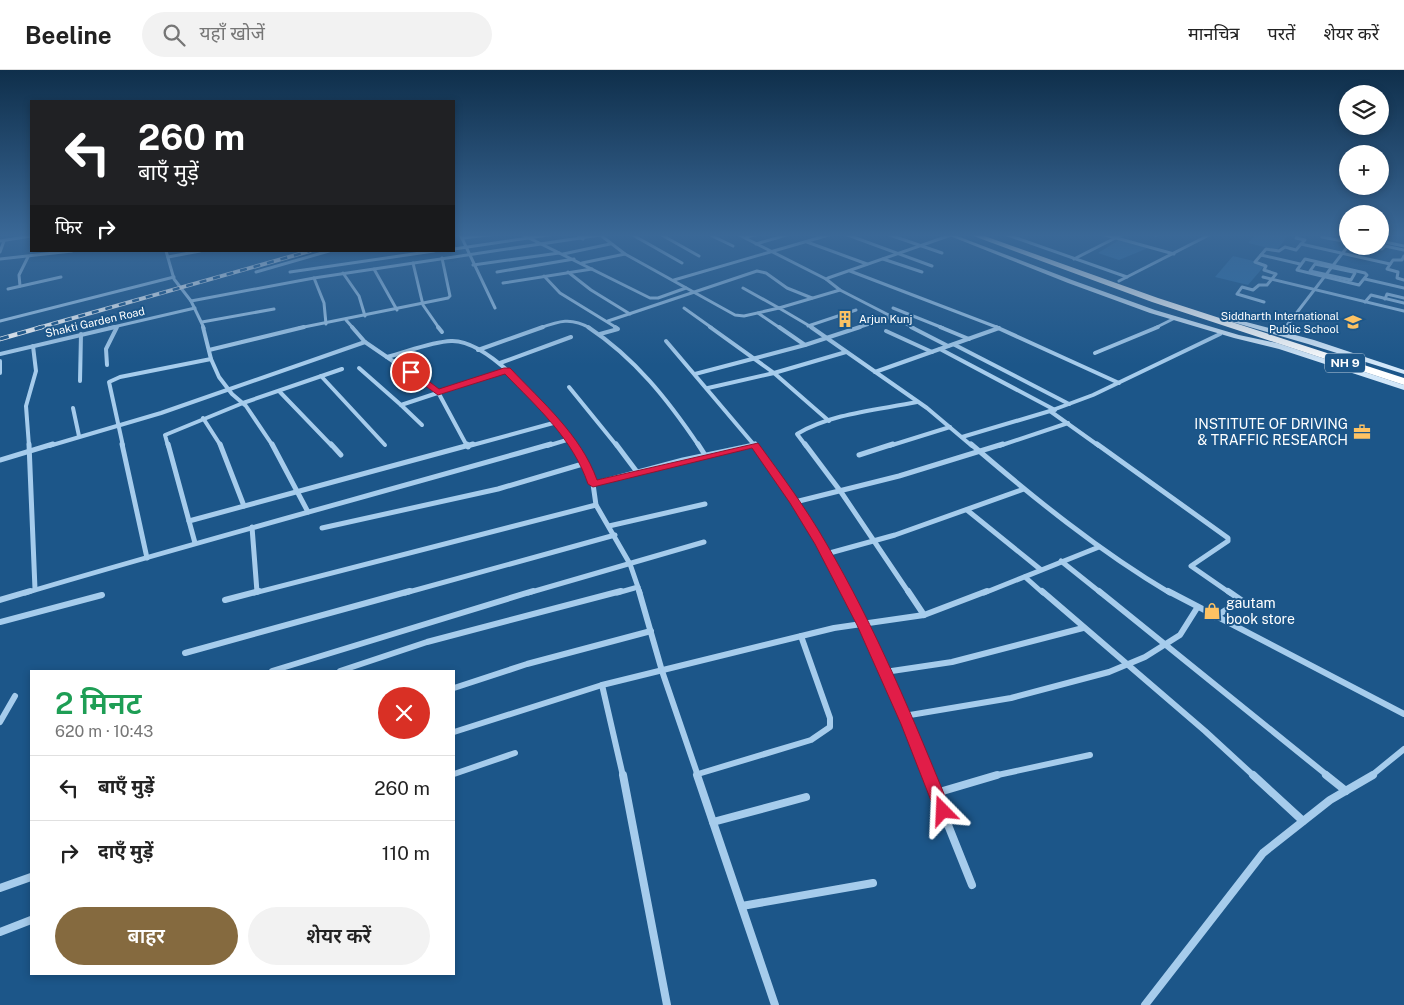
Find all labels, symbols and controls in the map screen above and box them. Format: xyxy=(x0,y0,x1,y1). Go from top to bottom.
search box xyxy=(142,12,492,57)
text: Beeline xyxy=(25,21,112,49)
icon: search xyxy=(160,21,188,49)
text: यहाँ खोजें xyxy=(200,22,265,44)
text: मानचित्र xyxy=(1188,23,1240,44)
text: परतें xyxy=(1268,23,1295,44)
text: शेयर करें xyxy=(1323,23,1379,44)
map controls xyxy=(1339,85,1389,255)
button: layers xyxy=(1339,85,1389,135)
text: 260 m xyxy=(138,117,245,158)
icon: left xyxy=(55,120,120,185)
button: + xyxy=(1339,145,1389,195)
text: बाएँ मुड़ें xyxy=(138,159,199,185)
button: − xyxy=(1339,205,1389,255)
icon: right xyxy=(92,215,120,243)
text: फिर xyxy=(55,216,82,238)
street label: Shakti Garden Road xyxy=(44,305,146,339)
building icon: Arjun Kunj xyxy=(835,309,855,329)
place label: Siddharth International Public School xyxy=(1221,310,1339,335)
school or university icon: Siddharth International Public School xyxy=(1343,312,1363,332)
place label: Arjun Kunj xyxy=(859,313,912,325)
pin xyxy=(390,351,432,393)
road number: NH 9 xyxy=(1325,354,1365,372)
icon: arrive xyxy=(397,358,425,386)
place label: INSTITUTE OF DRIVING & TRAFFIC RESEARCH xyxy=(1194,416,1348,448)
office icon: INSTITUTE OF DRIVING & TRAFFIC RESEARCH xyxy=(1352,422,1372,442)
place label: gautam book store xyxy=(1226,595,1295,627)
shop icon: gautam book store xyxy=(1202,601,1222,621)
text: 2 मिनट xyxy=(55,685,141,721)
button: close xyxy=(378,687,430,739)
text: 620 m · 10:43 xyxy=(55,722,153,741)
icon: left xyxy=(55,774,83,802)
text: बाएँ मुड़ें xyxy=(98,775,154,797)
text: 260 m xyxy=(374,777,430,799)
position arrow xyxy=(916,784,968,836)
icon: right xyxy=(55,839,83,867)
text: दाएँ मुड़ें xyxy=(98,840,153,862)
text: 110 m xyxy=(382,842,430,864)
button: बाहर xyxy=(55,907,238,965)
button: शेयर करें xyxy=(248,907,430,965)

